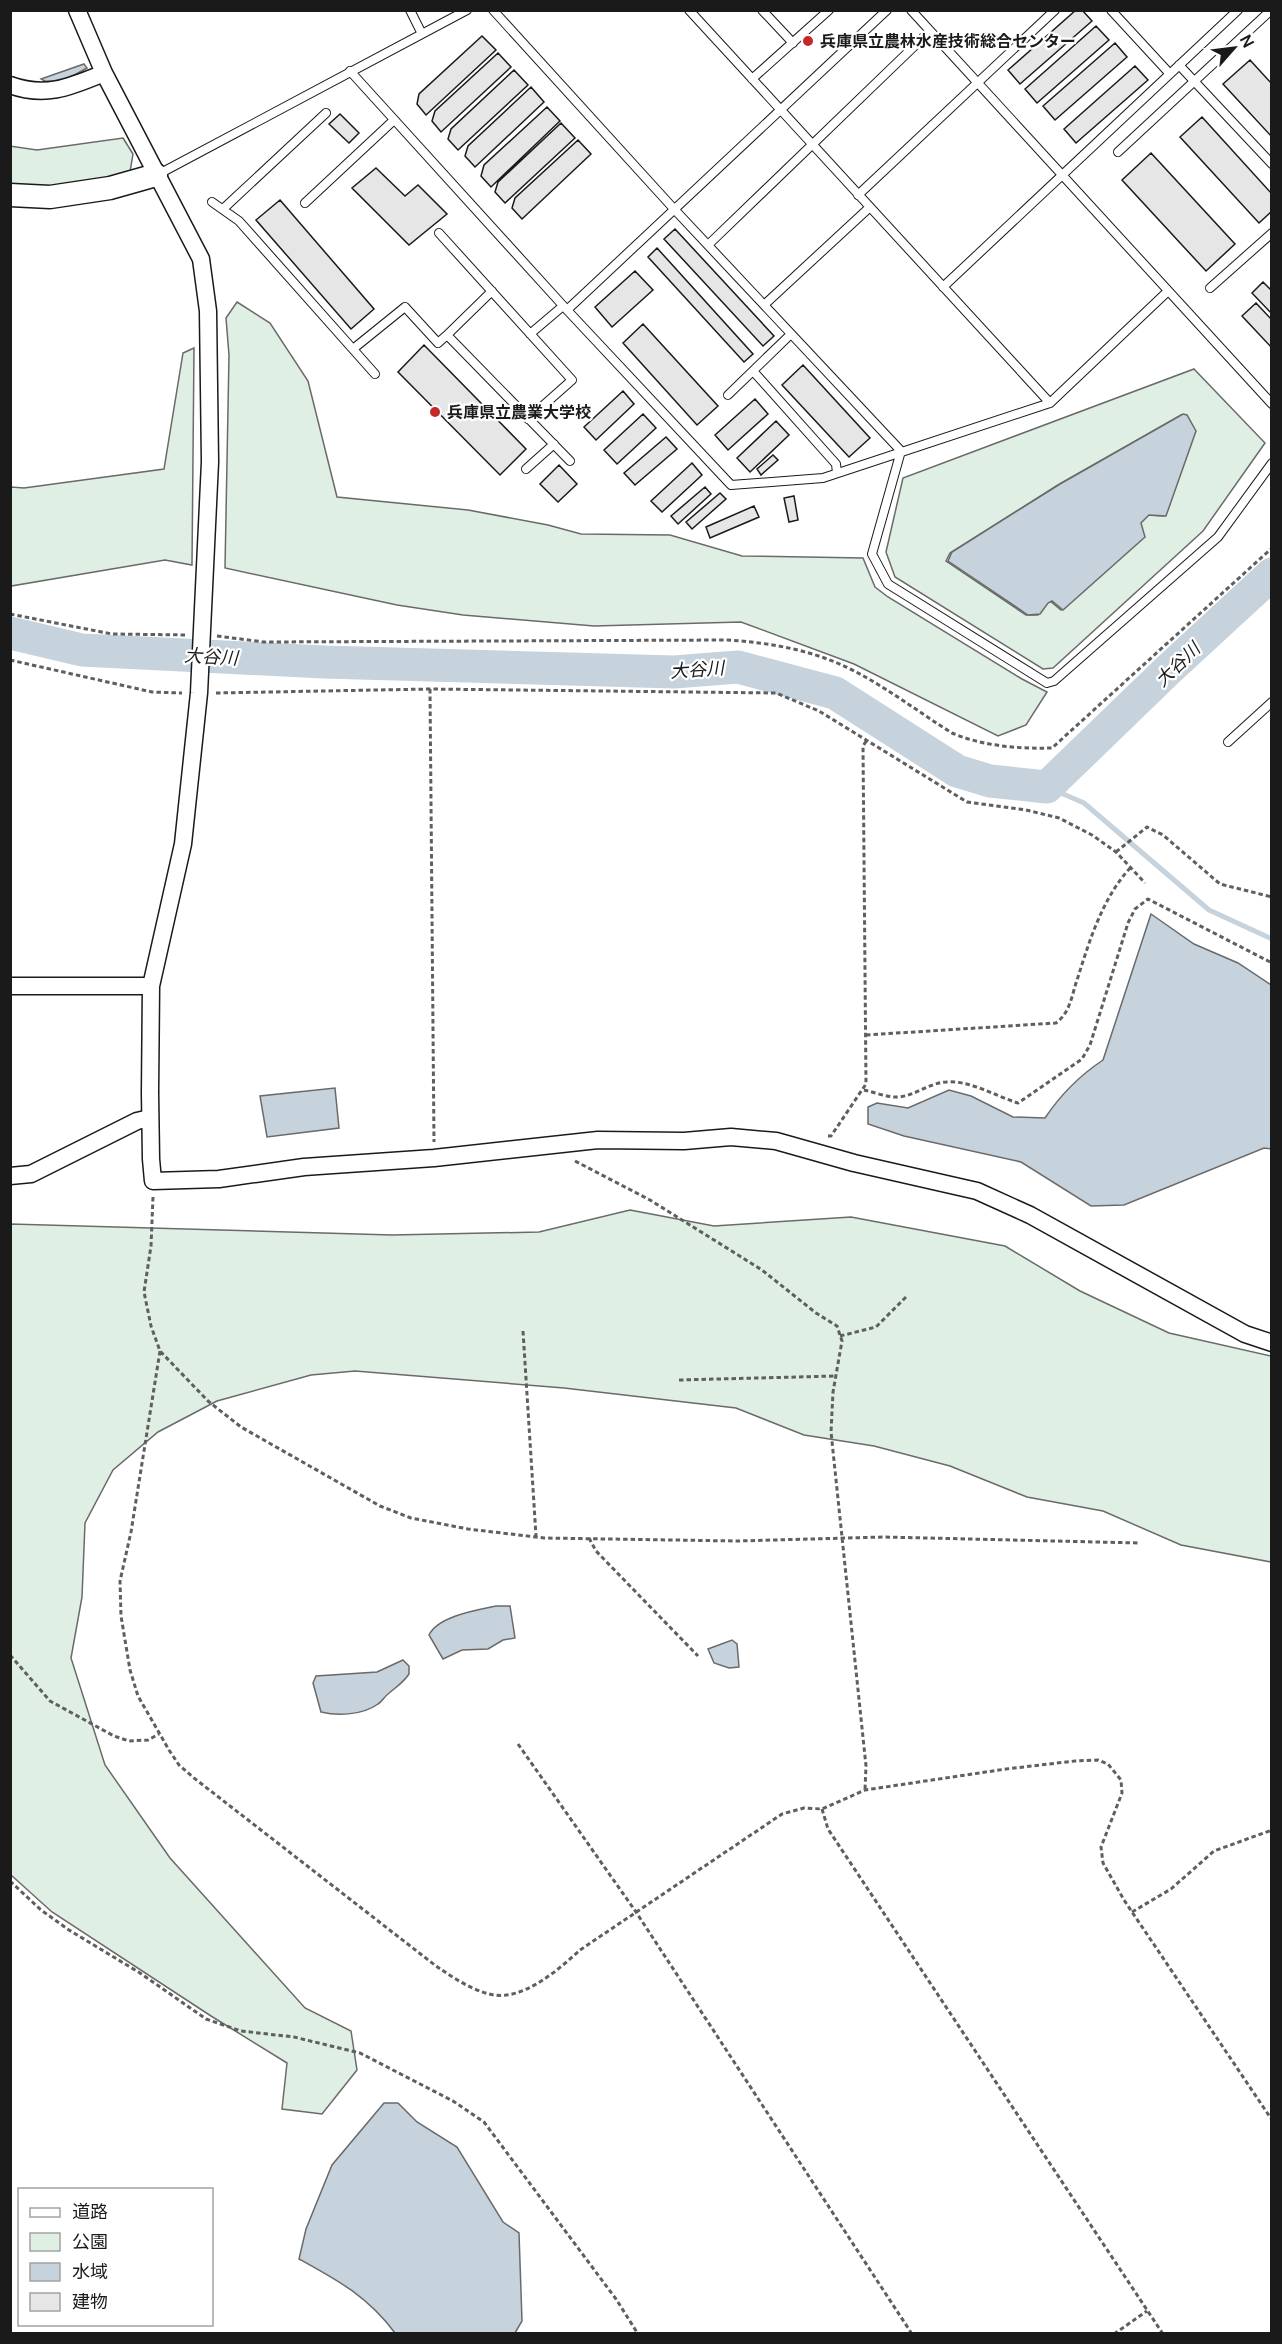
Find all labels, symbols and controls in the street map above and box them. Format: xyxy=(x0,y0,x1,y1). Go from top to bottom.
north arrow xyxy=(1204,18,1264,78)
place label: 兵庫県立農林水産技術総合センター xyxy=(820,30,1076,52)
text: N xyxy=(1235,31,1260,51)
marker: 兵庫県立農林水産技術総合センター xyxy=(801,34,815,48)
place label: 兵庫県立農業大学校 xyxy=(447,401,591,423)
marker: 兵庫県立農業大学校 xyxy=(428,405,442,419)
water label: 大谷川 xyxy=(1149,635,1206,691)
water label: 大谷川 xyxy=(183,643,241,670)
water label: 大谷川 xyxy=(669,655,727,683)
legend xyxy=(18,2188,213,2326)
text: 道路 xyxy=(72,2199,108,2223)
text: 公園 xyxy=(72,2229,108,2253)
text: 水域 xyxy=(72,2259,108,2283)
text: 建物 xyxy=(72,2289,108,2313)

